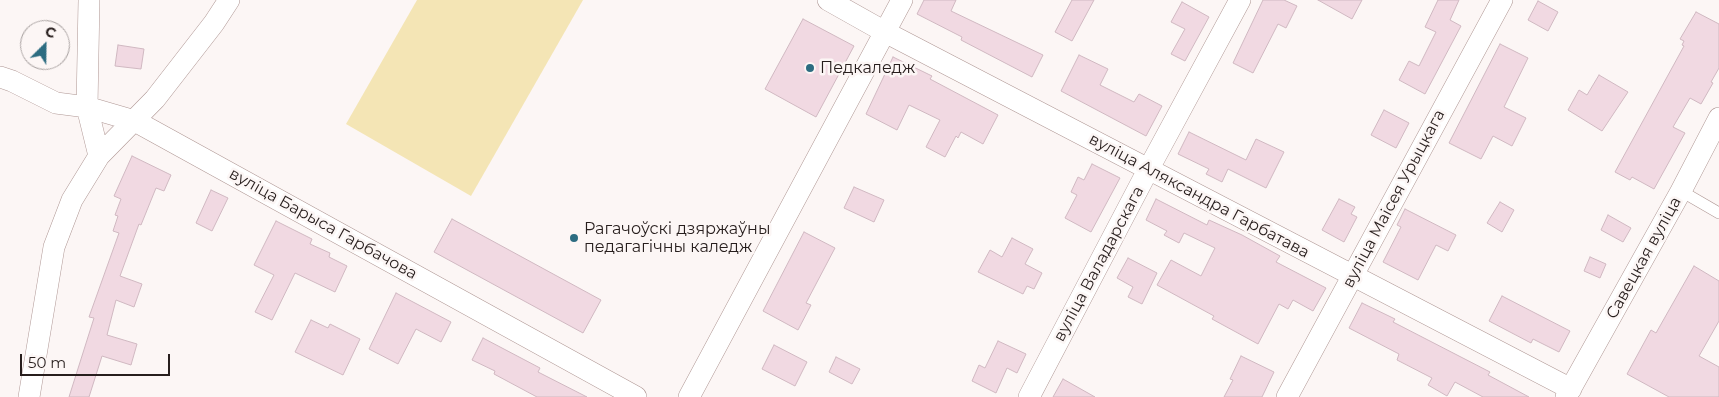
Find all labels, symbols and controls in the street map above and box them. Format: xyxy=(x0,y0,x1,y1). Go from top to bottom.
north arrow xyxy=(20,20,70,70)
text: С xyxy=(42,22,59,42)
place label: Педкаледж xyxy=(820,58,915,78)
marker: Педкаледж xyxy=(804,62,816,74)
street label: вуліца Маісея Урыцкага xyxy=(1339,107,1449,291)
street label: вуліца Аляксандра Гарбатава xyxy=(1086,130,1312,262)
street label: вуліца Барыса Гарбачова xyxy=(226,164,420,284)
street label: вуліца Валадарскага xyxy=(1050,183,1148,345)
street label: Савецкая вуліца xyxy=(1602,194,1686,322)
place label: Рагачоўскі дзяржаўны педагагічны каледж xyxy=(584,219,770,257)
marker: Рагачоўскі дзяржаўны педагагічны каледж xyxy=(568,232,580,244)
scale bar xyxy=(22,344,172,376)
text: 50 m xyxy=(28,353,66,372)

